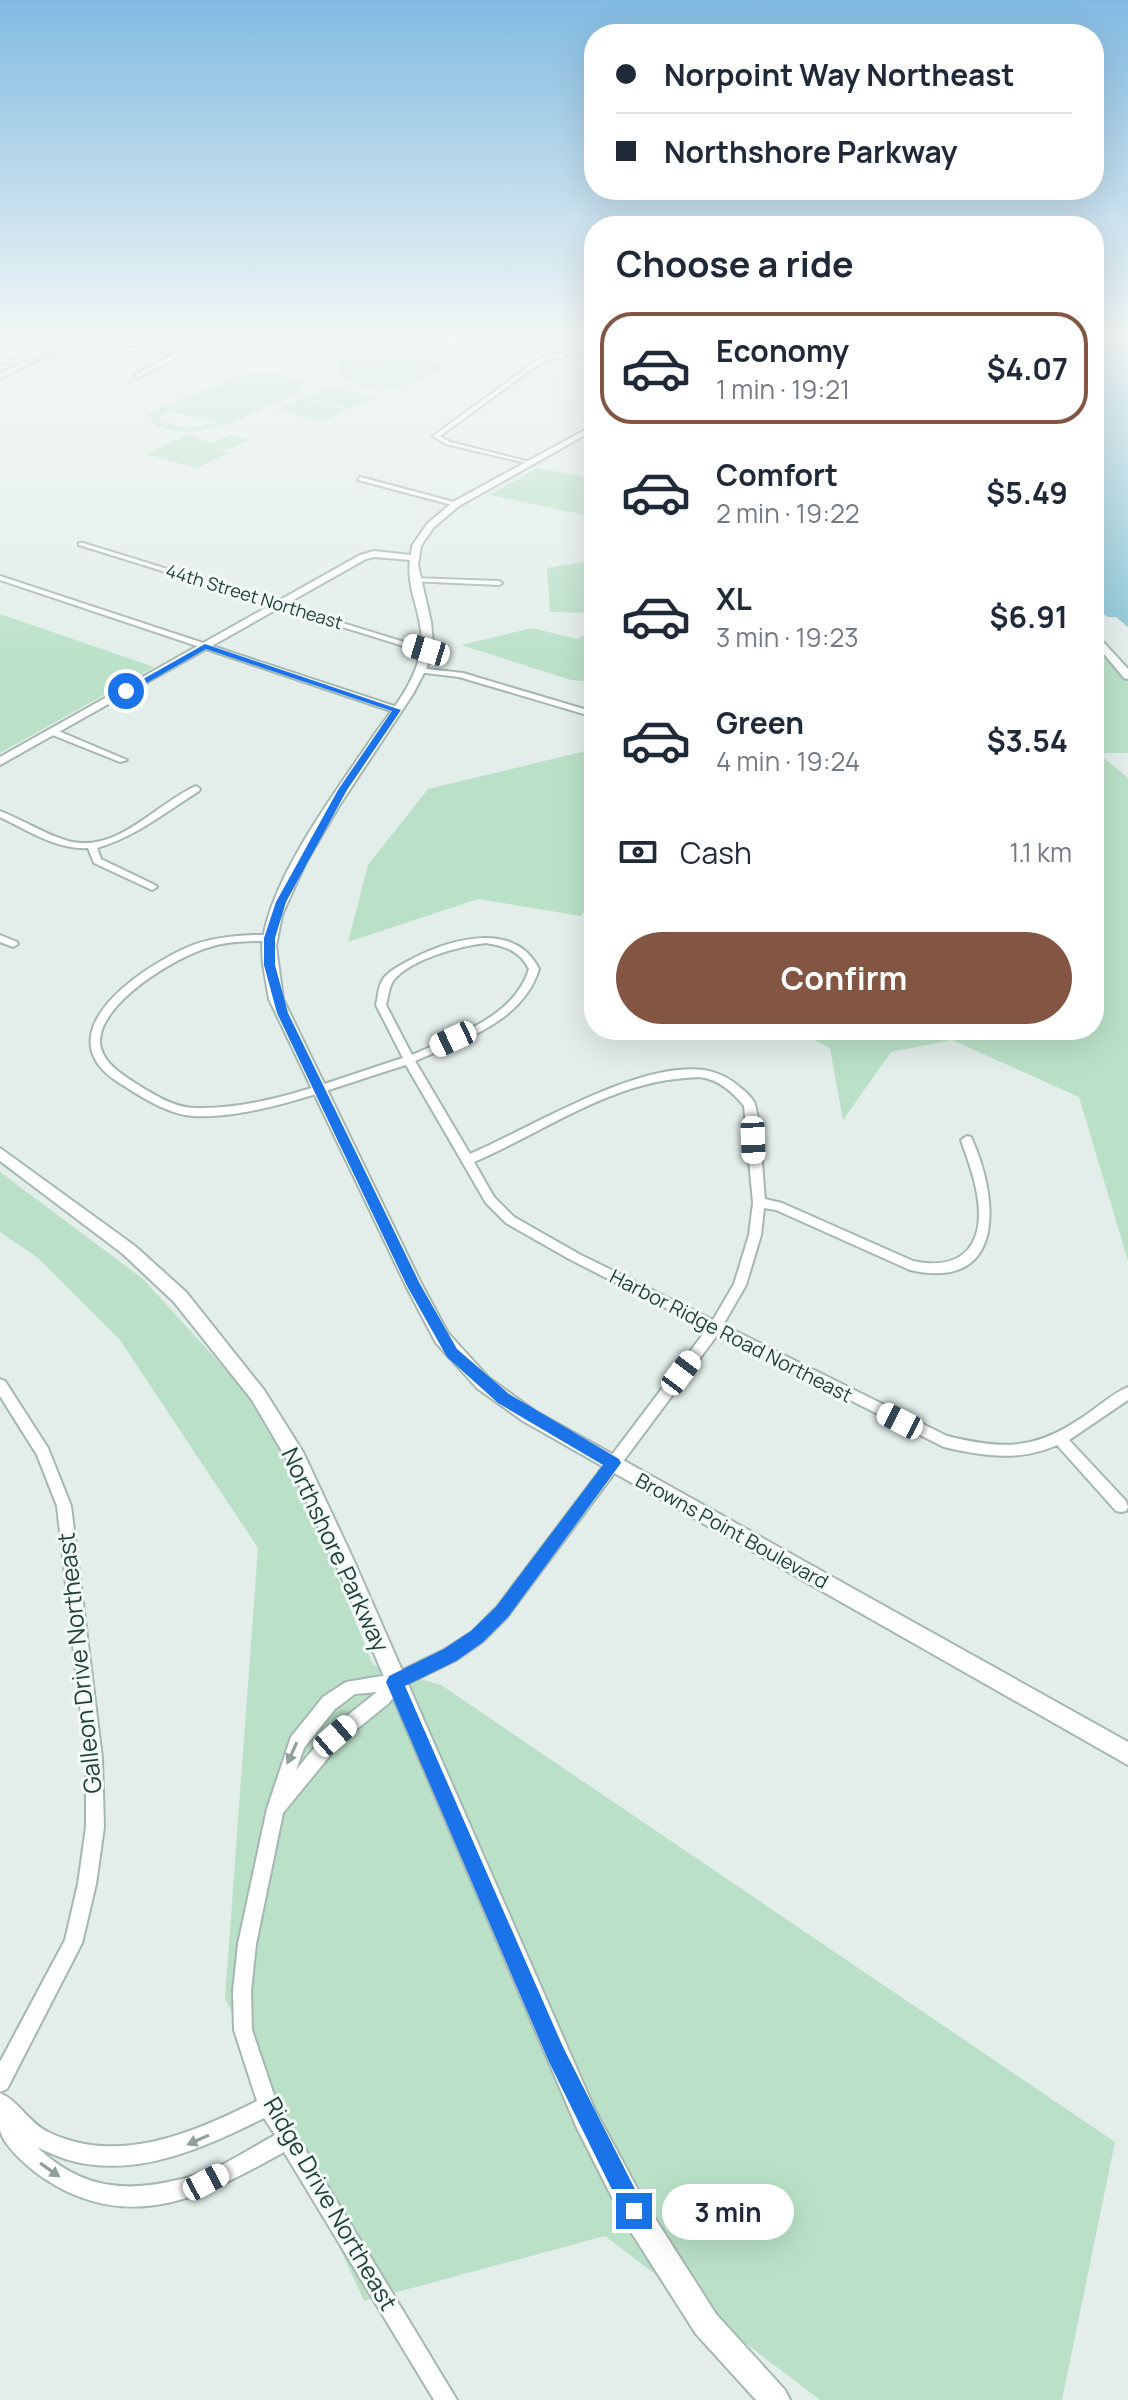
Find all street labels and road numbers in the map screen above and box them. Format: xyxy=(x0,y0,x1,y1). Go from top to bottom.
street label: 44th Street Northeast xyxy=(163,558,346,634)
street label: Harbor Ridge Road Northeast xyxy=(605,1263,857,1409)
street label: Northshore Parkway xyxy=(274,1442,398,1657)
street label: Browns Point Boulevard xyxy=(631,1466,833,1595)
street label: Galleon Drive Northeast xyxy=(48,1531,109,1795)
street label: Ridge Drive Northeast xyxy=(257,2090,406,2316)

